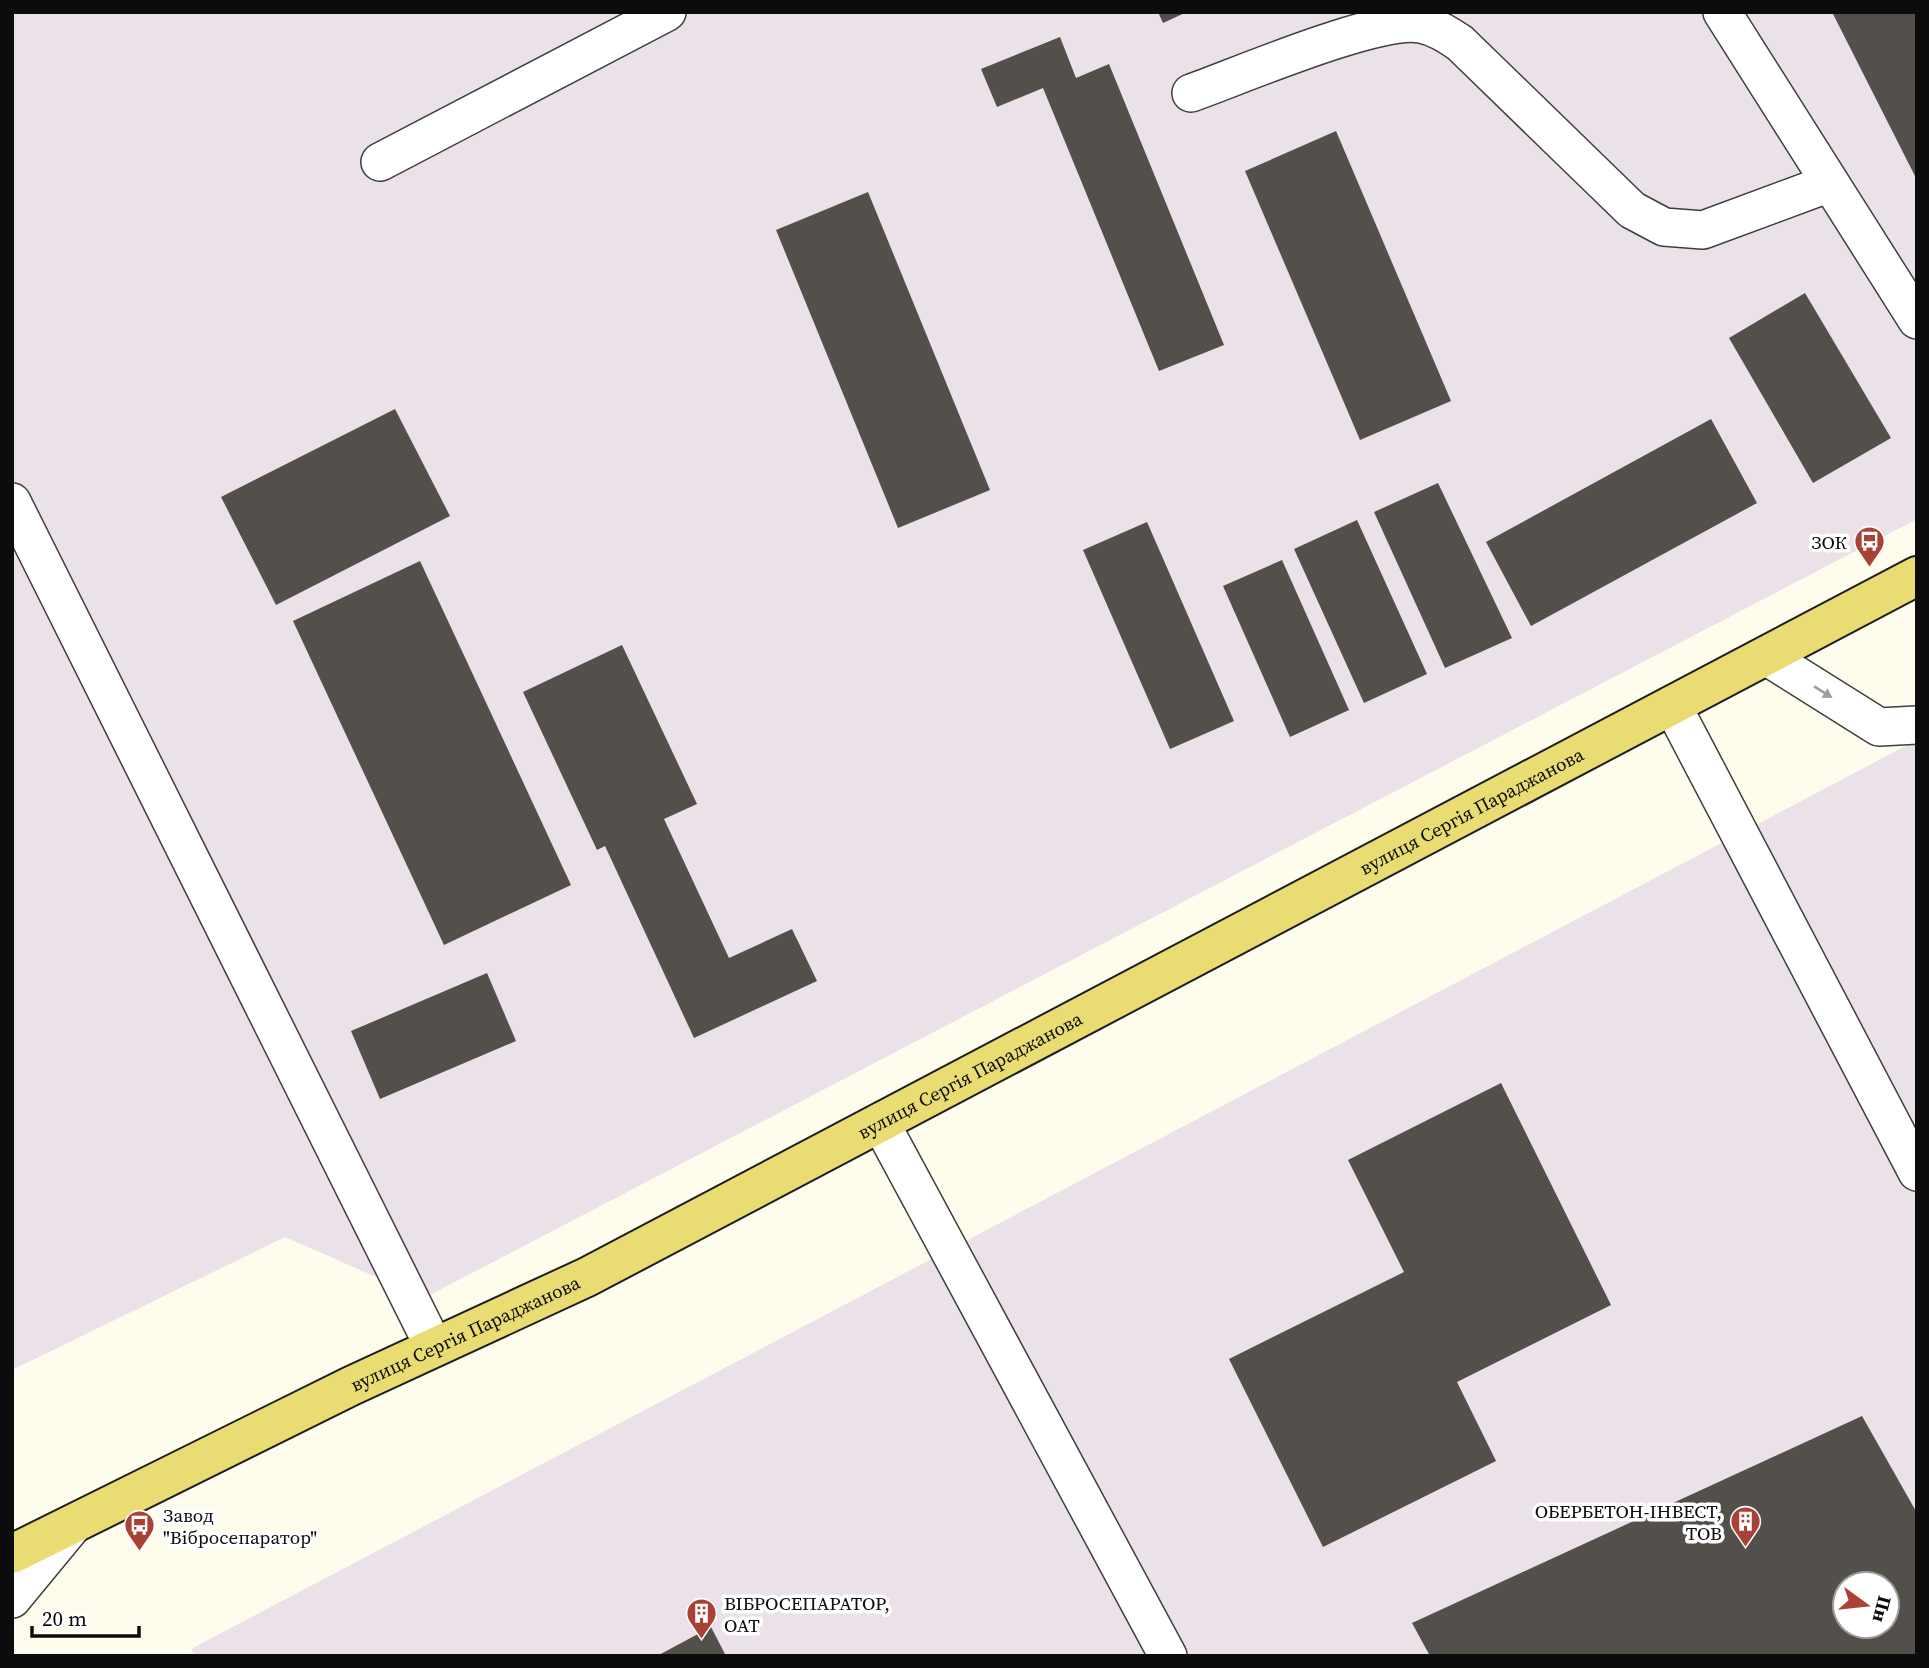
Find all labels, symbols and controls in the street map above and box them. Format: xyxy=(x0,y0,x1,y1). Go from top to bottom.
bus stop icon: ЗОК xyxy=(1853,525,1887,569)
place label: ЗОК xyxy=(1811,529,1848,555)
one-way arrow xyxy=(1814,685,1833,698)
street label: вулиця Сергія Параджанова xyxy=(1355,741,1588,881)
street label: вулиця Сергія Параджанова xyxy=(853,1005,1087,1145)
street label: вулиця Сергія Параджанова xyxy=(346,1269,584,1398)
place label: ОБЕРБЕТОН-ІНВЕСТ, ТОВ xyxy=(1535,1498,1722,1546)
place label: Завод "Вібросепаратор" xyxy=(163,1502,317,1550)
building icon: ОБЕРБЕТОН-ІНВЕСТ, ТОВ xyxy=(1728,1505,1762,1549)
bus stop icon: Завод "Вібросепаратор" xyxy=(123,1509,157,1553)
north arrow xyxy=(1831,1570,1901,1640)
place label: ВІБРОСЕПАРАТОР, ОАТ xyxy=(724,1590,890,1638)
text: Пн xyxy=(1866,1593,1898,1626)
scale bar xyxy=(32,1594,138,1638)
building icon: ВІБРОСЕПАРАТОР, ОАТ xyxy=(684,1597,718,1641)
text: 20 m xyxy=(42,1604,87,1633)

